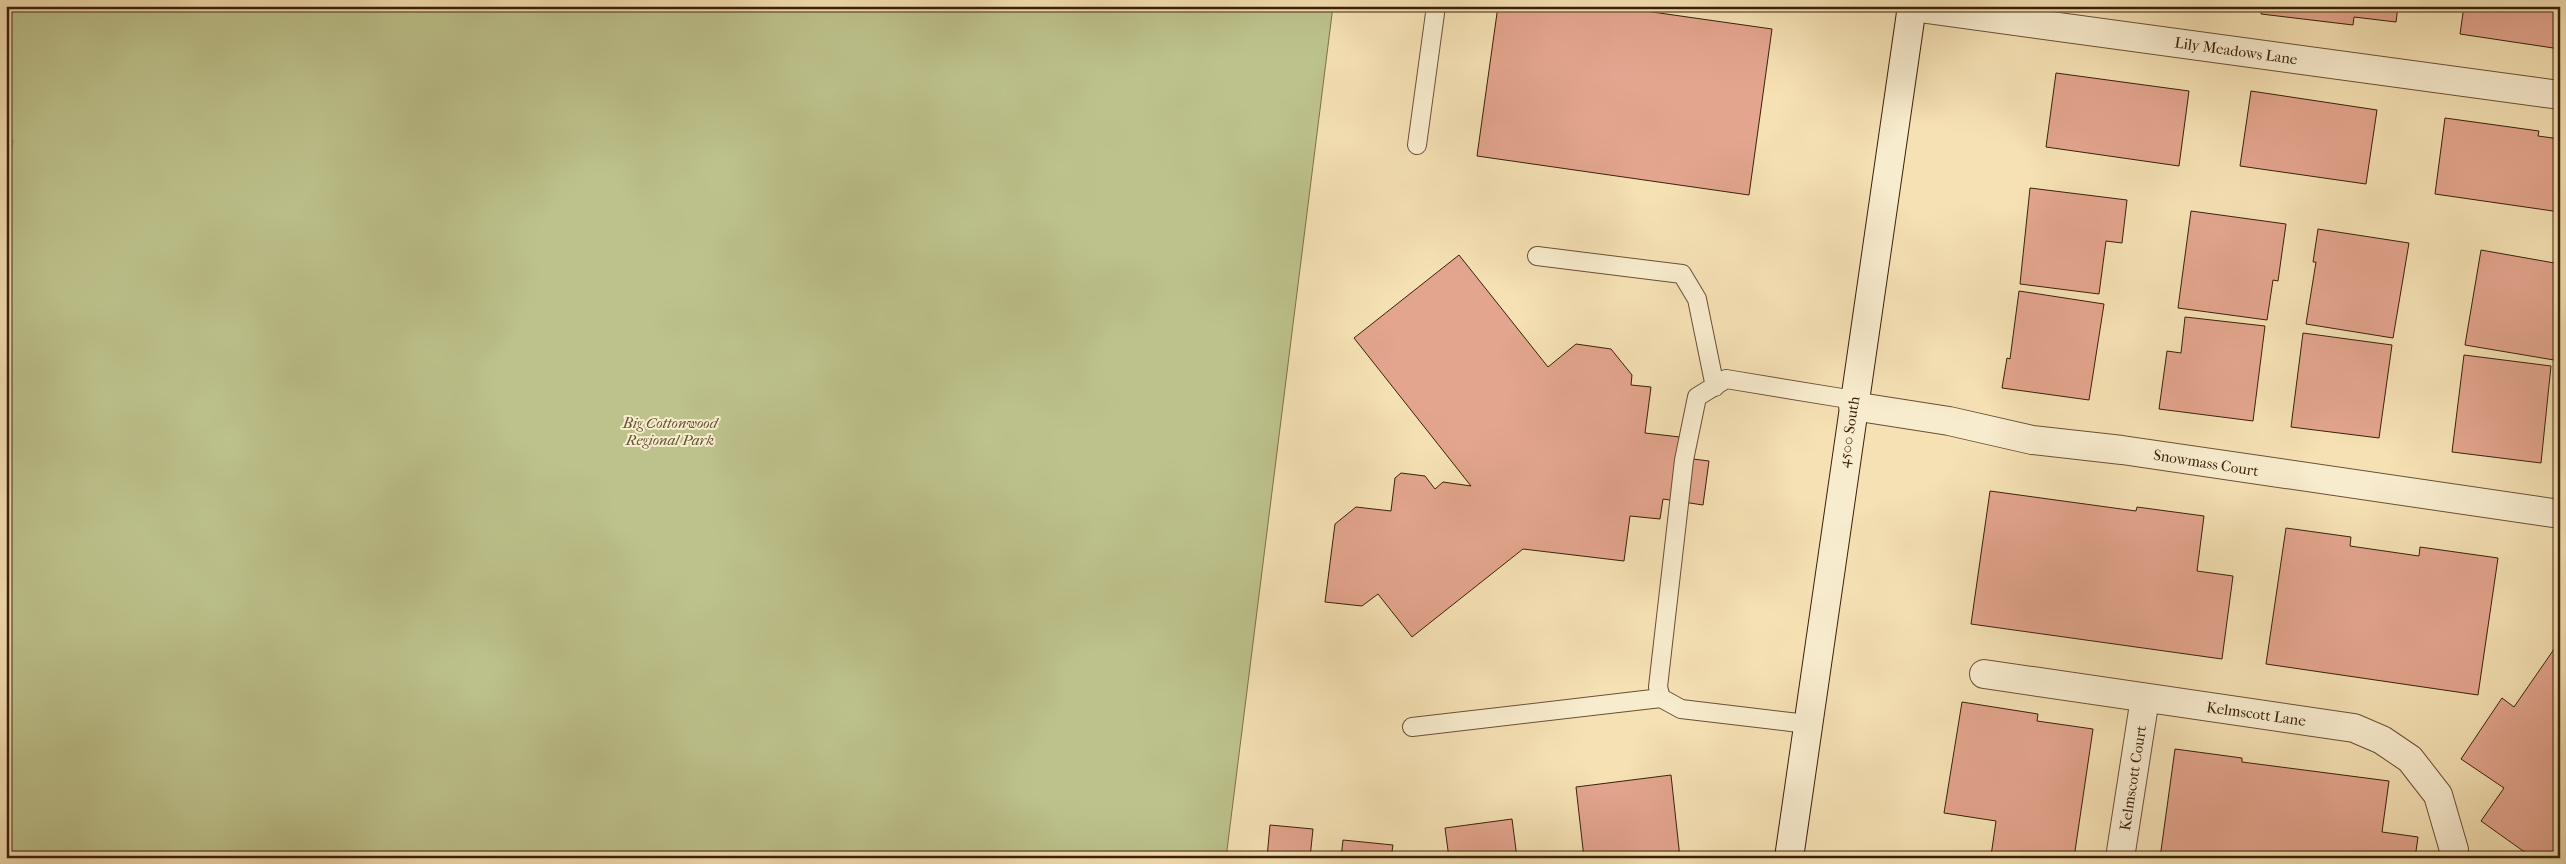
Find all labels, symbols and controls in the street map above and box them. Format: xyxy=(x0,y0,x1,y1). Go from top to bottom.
street label: Lily Meadows Lane xyxy=(2173,33,2299,69)
street label: 4500 South xyxy=(1834,394,1864,469)
park label: Big Cottonwood Regional Park xyxy=(622,414,720,449)
street label: Snowmass Court xyxy=(2152,446,2261,480)
street label: Kelmscott Lane xyxy=(2205,698,2308,730)
street label: Kelmscott Court xyxy=(2116,724,2150,832)

